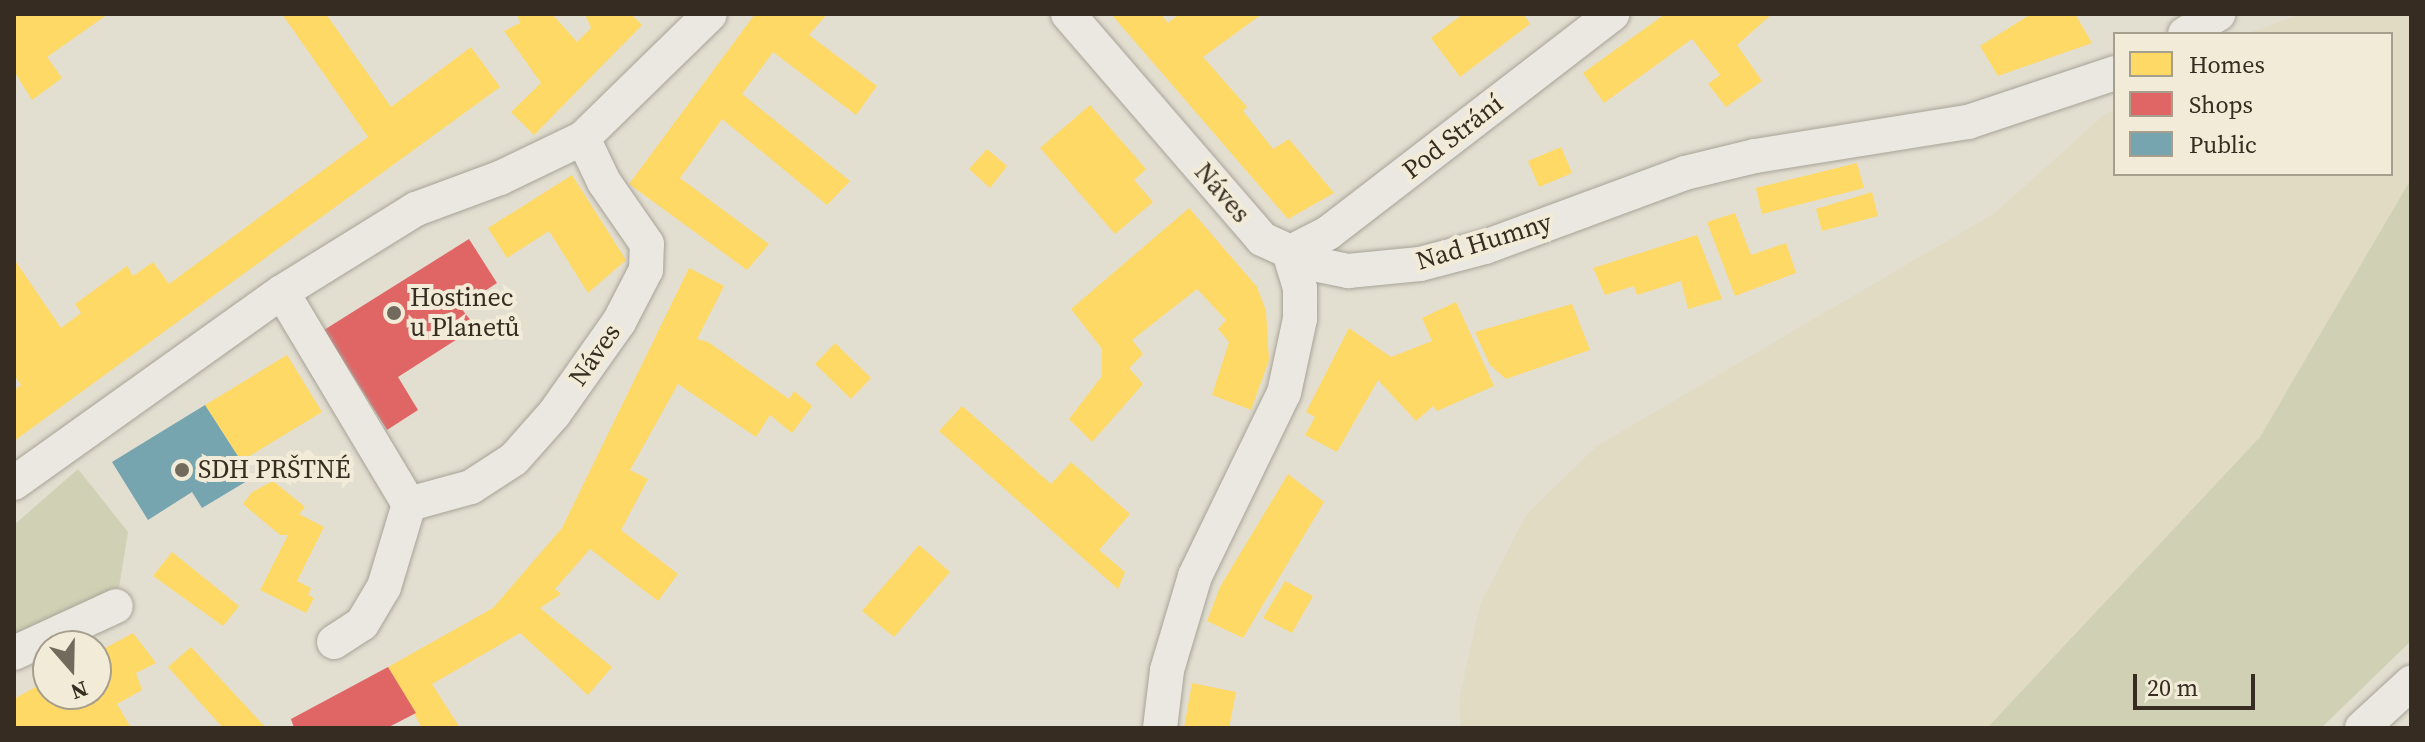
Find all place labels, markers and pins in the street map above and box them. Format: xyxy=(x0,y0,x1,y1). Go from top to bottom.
place label: Hostinec u Planetů xyxy=(410,282,520,344)
marker: Hostinec u Planetů xyxy=(385,304,403,322)
place label: SDH PRŠTNÉ xyxy=(198,454,351,486)
marker: SDH PRŠTNÉ xyxy=(173,461,191,479)

